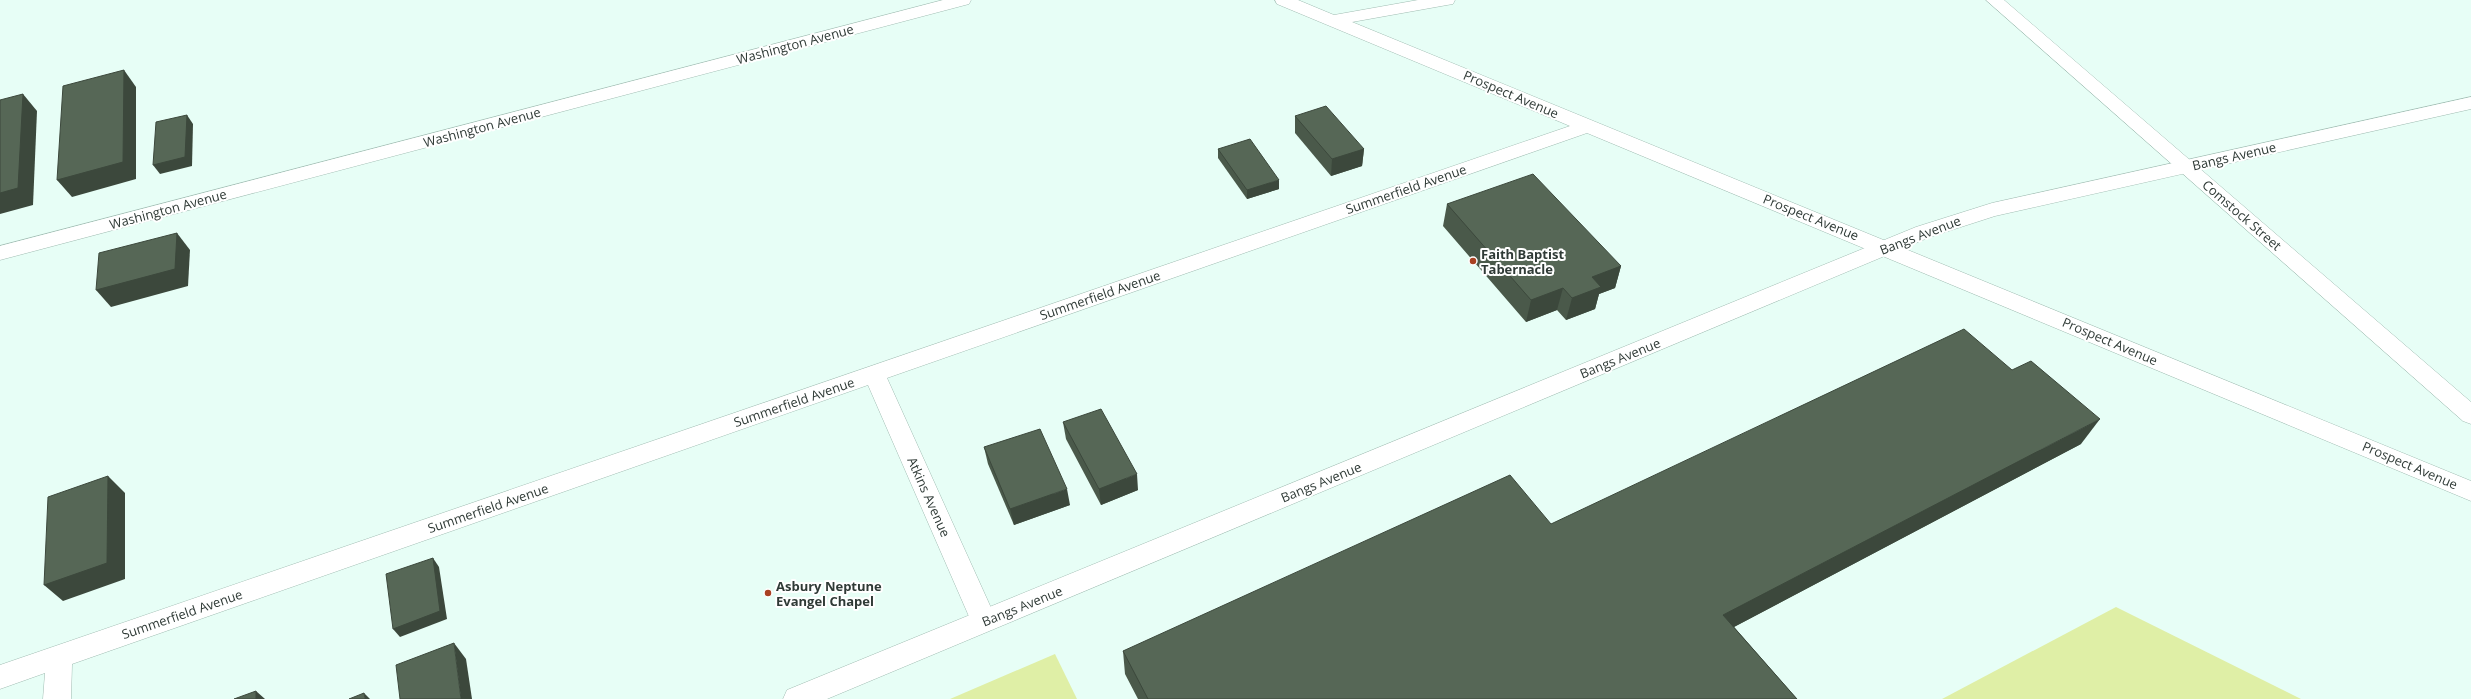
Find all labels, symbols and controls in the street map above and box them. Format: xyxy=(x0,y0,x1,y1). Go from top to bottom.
street label: Washington Avenue xyxy=(734,20,856,68)
street label: Prospect Avenue xyxy=(1461,66,1561,122)
street label: Washington Avenue xyxy=(421,103,543,151)
street label: Bangs Avenue xyxy=(2190,138,2278,174)
street label: Summerfield Avenue xyxy=(1343,160,1469,218)
street label: Comstock Street xyxy=(2199,176,2286,255)
street label: Washington Avenue xyxy=(107,185,229,233)
street label: Prospect Avenue xyxy=(1760,190,1862,244)
street label: Bangs Avenue xyxy=(1877,211,1963,259)
place label: Faith Baptist Tabernacle xyxy=(1481,245,1564,278)
marker: Faith Baptist Tabernacle xyxy=(1468,256,1478,266)
street label: Summerfield Avenue xyxy=(1037,266,1163,324)
street label: Prospect Avenue xyxy=(2060,313,2160,369)
street label: Bangs Avenue xyxy=(1577,334,1663,382)
street label: Summerfield Avenue xyxy=(731,373,857,431)
street label: Prospect Avenue xyxy=(2360,437,2460,493)
street label: Atkins Avenue xyxy=(903,454,955,540)
street label: Bangs Avenue xyxy=(1278,458,1364,506)
street label: Summerfield Avenue xyxy=(425,479,551,537)
place label: Asbury Neptune Evangel Chapel xyxy=(776,577,882,610)
street label: Bangs Avenue xyxy=(979,582,1065,630)
street label: Summerfield Avenue xyxy=(119,585,245,643)
marker: Asbury Neptune Evangel Chapel xyxy=(763,588,773,598)

